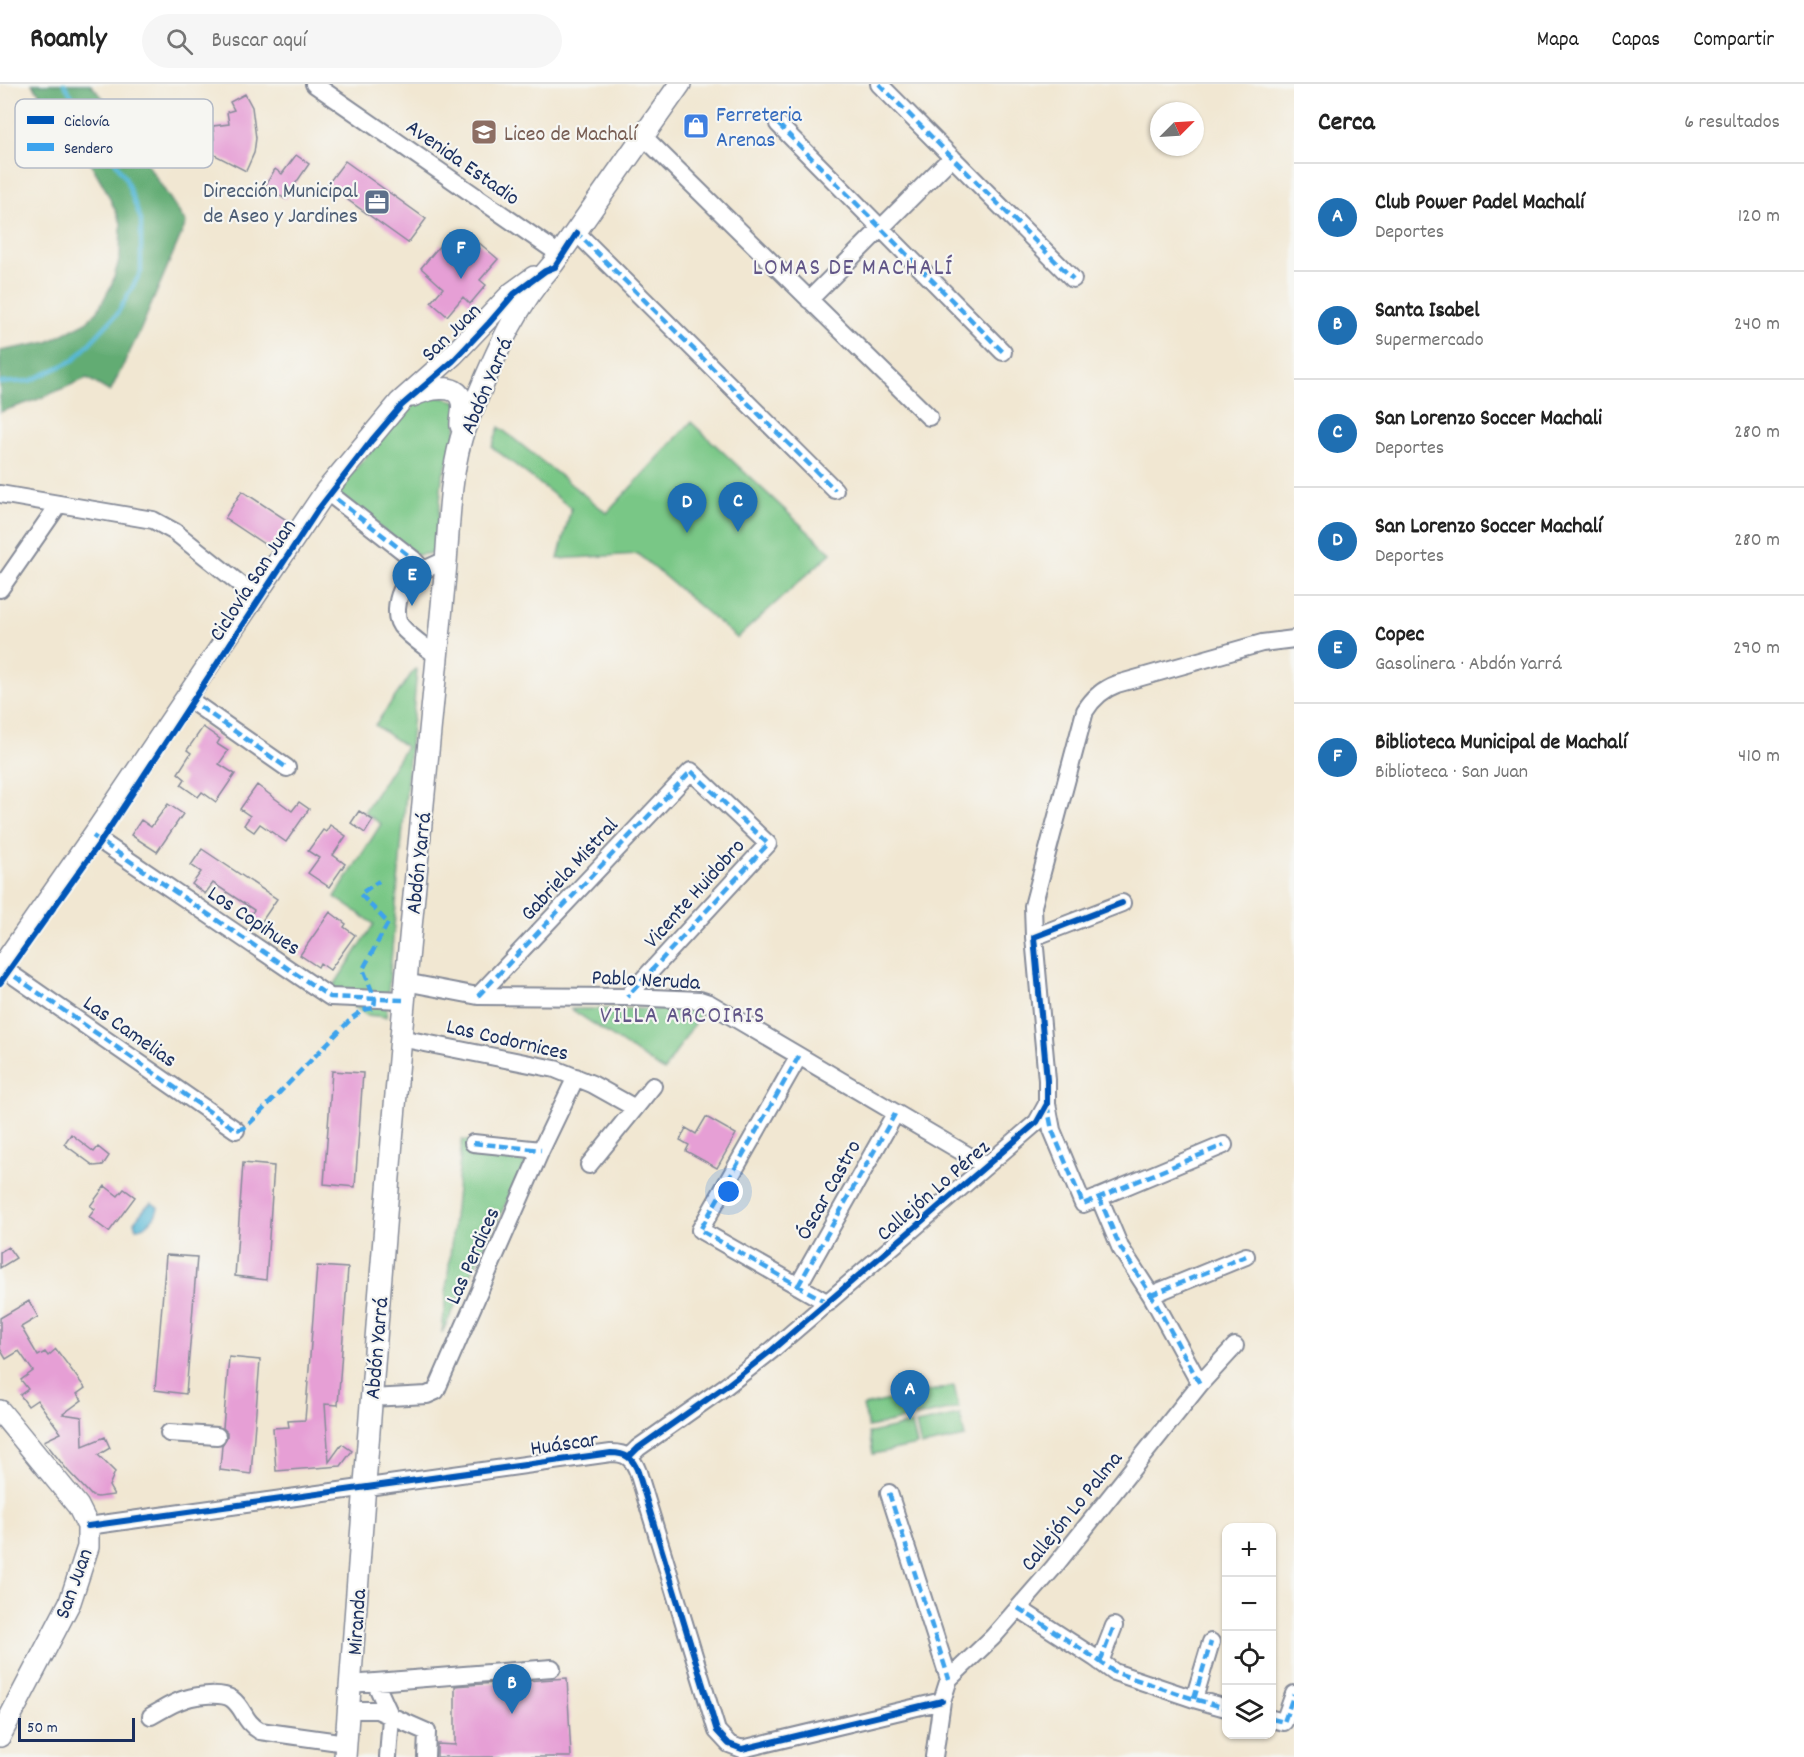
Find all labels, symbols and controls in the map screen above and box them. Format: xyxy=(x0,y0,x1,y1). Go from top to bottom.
search box xyxy=(142,14,562,68)
text: Roamly xyxy=(30,21,106,61)
icon: search xyxy=(163,25,196,58)
text: Buscar aquí xyxy=(211,26,307,57)
text: Mapa xyxy=(1537,26,1579,56)
text: Capas xyxy=(1612,26,1660,56)
text: Compartir xyxy=(1693,26,1774,56)
legend xyxy=(15,99,213,168)
place label: Ferreteria Arenas xyxy=(716,101,802,157)
north arrow xyxy=(1150,102,1204,156)
text: Cerca xyxy=(1318,105,1375,142)
text: 6 resultados xyxy=(1684,109,1780,137)
text: Ciclovía xyxy=(64,111,110,134)
shop icon: Ferreteria Arenas xyxy=(681,111,711,141)
street label: Avenida Estadio xyxy=(399,113,525,215)
school or university icon: Liceo de Machalí xyxy=(469,117,499,147)
place label: Liceo de Machalí xyxy=(504,120,639,151)
text: Sendero xyxy=(64,138,113,161)
place label: Dirección Municipal de Aseo y Jardines xyxy=(203,177,358,233)
office icon: Dirección Municipal de Aseo y Jardines xyxy=(362,187,392,217)
text: Club Power Padel Machalí xyxy=(1375,188,1584,219)
text: A xyxy=(1332,203,1343,231)
text: 120 m xyxy=(1738,203,1780,231)
text: Deportes xyxy=(1375,219,1444,247)
pin: F xyxy=(442,230,480,279)
district label: LOMAS DE MACHALÍ xyxy=(753,252,953,286)
text: Santa Isabel xyxy=(1375,296,1480,327)
street label: San Juan xyxy=(415,297,490,370)
text: B xyxy=(1333,311,1342,339)
text: 240 m xyxy=(1734,311,1780,339)
text: Supermercado xyxy=(1375,327,1484,355)
street label: Abdón Yarrá xyxy=(454,333,523,440)
text: San Lorenzo Soccer Machali xyxy=(1375,404,1602,435)
text: C xyxy=(1333,419,1342,447)
text: 280 m xyxy=(1734,419,1780,447)
text: Deportes xyxy=(1375,435,1444,463)
pin: C xyxy=(718,482,758,532)
pin: D xyxy=(668,484,706,533)
text: San Lorenzo Soccer Machalí xyxy=(1375,512,1602,543)
street label: Ciclovía San Juan xyxy=(203,514,305,648)
text: D xyxy=(1332,527,1343,555)
text: 280 m xyxy=(1734,527,1780,555)
text: Deportes xyxy=(1375,543,1444,571)
pin: E xyxy=(392,556,432,606)
text: Copec xyxy=(1375,620,1424,651)
text: E xyxy=(1333,635,1342,663)
text: 290 m xyxy=(1733,635,1780,663)
text: Gasolinera · Abdón Yarrá xyxy=(1375,651,1562,679)
text: Biblioteca Municipal de Machalí xyxy=(1375,728,1627,759)
text: F xyxy=(1333,743,1342,771)
text: 410 m xyxy=(1738,743,1780,771)
text: Biblioteca · San Juan xyxy=(1375,759,1528,787)
street label: Abdón Yarrá xyxy=(400,811,441,916)
street label: Gabriela Mistral xyxy=(514,812,627,929)
street label: Vicente Huidobro xyxy=(638,833,753,956)
street label: Los Copihues xyxy=(200,879,306,965)
street label: Pablo Neruda xyxy=(591,963,702,1000)
street label: Las Camelias xyxy=(76,989,182,1077)
district label: VILLA ARCOIRIS xyxy=(600,1000,766,1034)
street label: Las Codornices xyxy=(443,1012,571,1071)
street label: Callejón Lo Pérez xyxy=(871,1133,998,1250)
street label: Óscar Castro xyxy=(790,1135,870,1246)
your location xyxy=(714,1177,743,1206)
street label: Las Perdices xyxy=(439,1203,509,1310)
street label: Abdón Yarrá xyxy=(359,1296,398,1401)
pin: A xyxy=(890,1370,930,1420)
street label: Huáscar xyxy=(529,1425,601,1466)
street label: Callejón Lo Palma xyxy=(1014,1445,1131,1579)
map controls xyxy=(1222,1523,1276,1739)
button: + xyxy=(1222,1523,1276,1577)
street label: San Juan xyxy=(48,1545,102,1624)
button: − xyxy=(1222,1577,1276,1631)
street label: Miranda xyxy=(341,1587,376,1656)
button: locate xyxy=(1222,1631,1276,1685)
pin: B xyxy=(492,1664,532,1714)
button: layers xyxy=(1222,1685,1276,1739)
scale bar xyxy=(18,1715,135,1742)
text: 50 m xyxy=(27,1717,58,1740)

